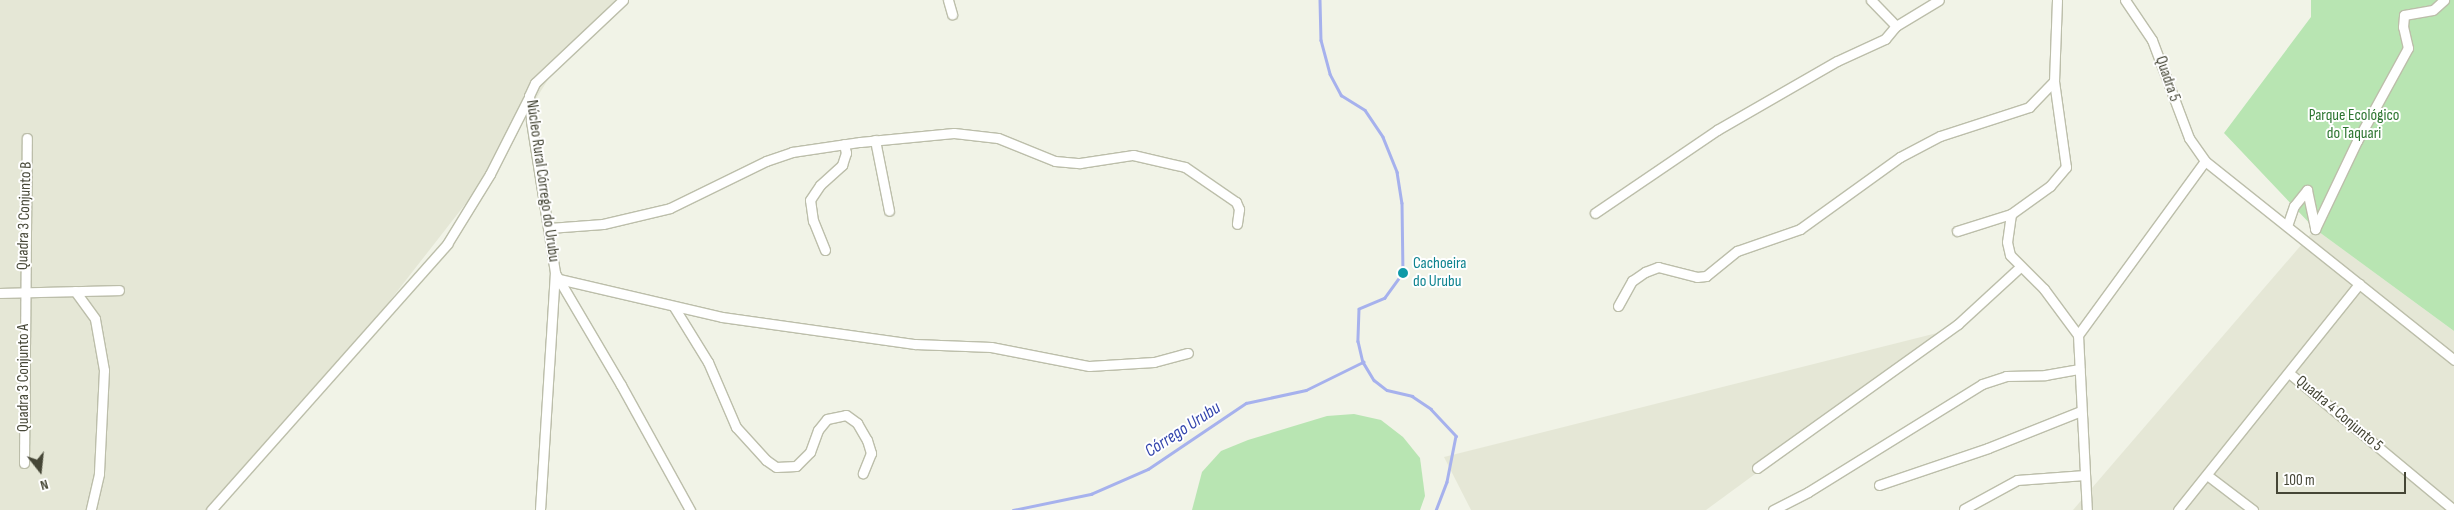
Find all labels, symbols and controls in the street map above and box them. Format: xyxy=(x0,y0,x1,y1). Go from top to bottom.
street label: Quadra 5 xyxy=(2150,54,2184,104)
street label: Núcleo Rural Córrego do Urubu xyxy=(521,99,563,263)
park label: Parque Ecológico do Taquari xyxy=(2309,106,2399,144)
street label: Quadra 3 Conjunto B xyxy=(14,162,36,270)
place label: Cachoeira do Urubu xyxy=(1413,254,1466,292)
marker: Cachoeira do Urubu xyxy=(1397,267,1409,279)
street label: Quadra 3 Conjunto A xyxy=(14,324,34,432)
street label: Quadra 4 Conjunto 5 xyxy=(2292,372,2386,456)
water label: Córrego Urubu xyxy=(1141,398,1225,462)
north arrow xyxy=(15,445,65,495)
scale bar xyxy=(2279,462,2409,494)
text: 100 m xyxy=(2284,471,2315,490)
text: N xyxy=(38,476,50,494)

